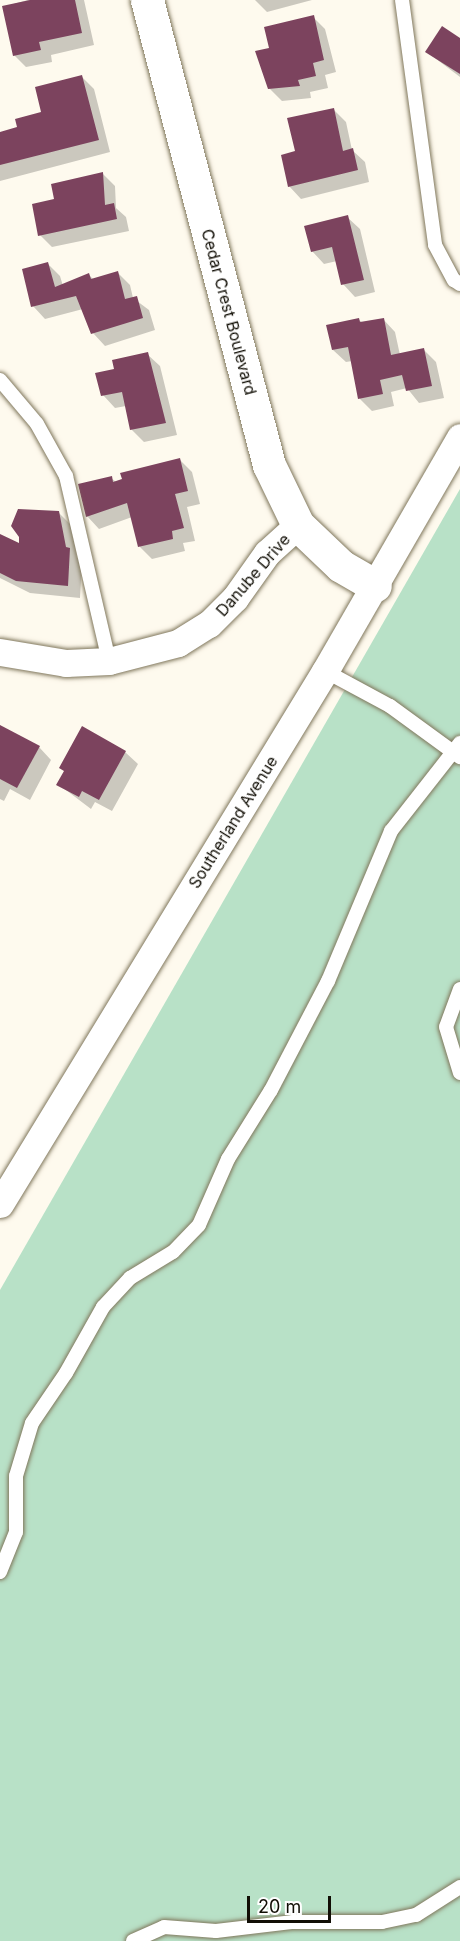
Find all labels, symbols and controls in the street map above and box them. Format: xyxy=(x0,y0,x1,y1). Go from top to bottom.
street label: Cedar Crest Boulevard xyxy=(198,227,260,397)
street label: Danube Drive xyxy=(212,530,294,620)
street label: Southerland Avenue xyxy=(184,752,282,892)
scale bar xyxy=(250,1884,334,1922)
text: 20 m xyxy=(258,1896,301,1917)

